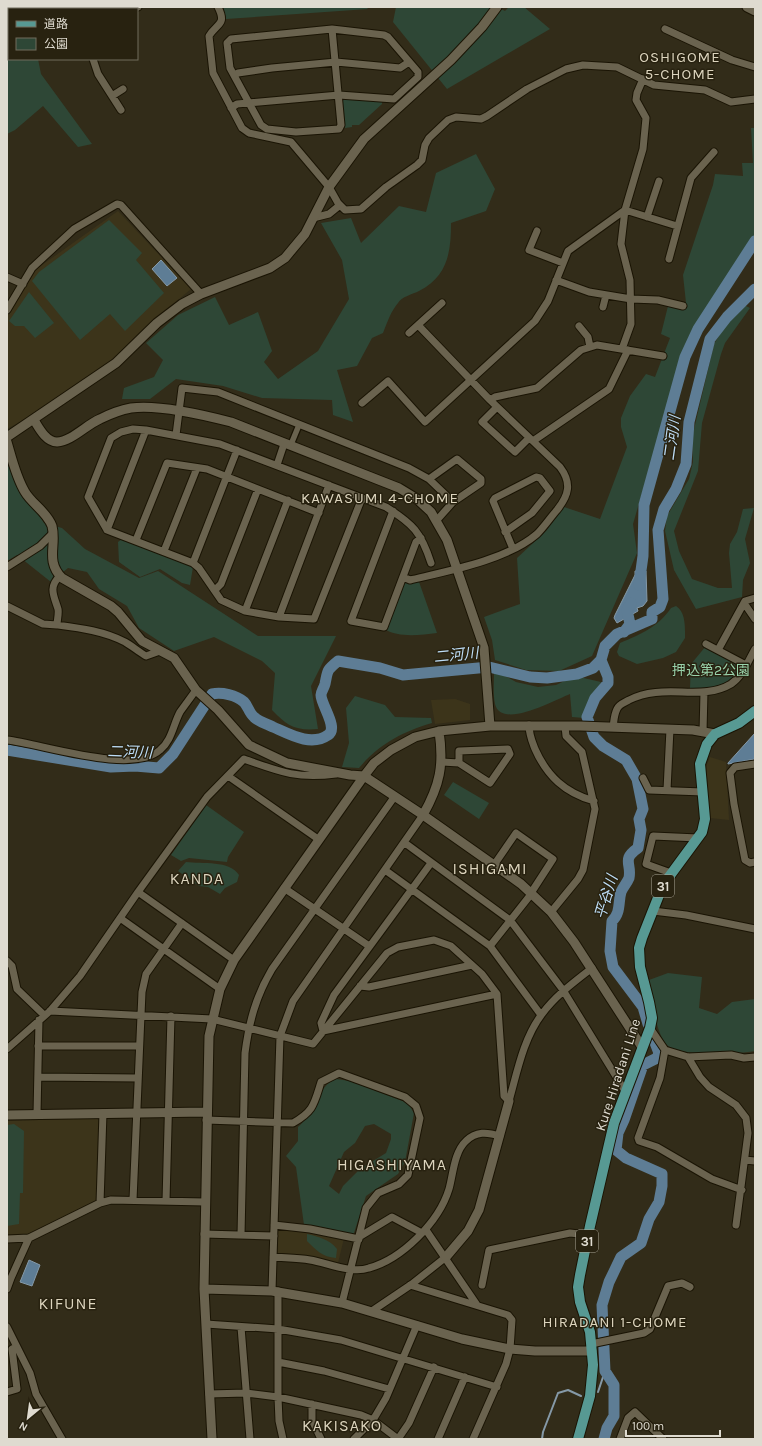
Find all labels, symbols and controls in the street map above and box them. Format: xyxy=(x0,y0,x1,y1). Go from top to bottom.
legend xyxy=(8,8,138,60)
text: 道路 xyxy=(44,17,68,31)
text: 公園 xyxy=(44,37,68,51)
district label: OSHIGOME 5-CHOME xyxy=(639,48,721,83)
water label: 二河川 xyxy=(660,412,684,462)
district label: KAWASUMI 4-CHOME xyxy=(301,489,459,507)
water label: 二河川 xyxy=(433,643,481,666)
park label: 押込第2公園 xyxy=(672,662,750,679)
water label: 二河川 xyxy=(107,742,155,762)
district label: ISHIGAMI xyxy=(453,859,527,878)
district label: KANDA xyxy=(170,869,224,888)
water label: 平谷川 xyxy=(591,871,622,921)
road number: 31 xyxy=(652,875,674,897)
street label: Kure Hiradani Line xyxy=(592,1017,644,1133)
district label: HIGASHIYAMA xyxy=(337,1155,447,1174)
road number: 31 xyxy=(576,1230,598,1252)
district label: KIFUNE xyxy=(39,1294,97,1313)
district label: HIRADANI 1-CHOME xyxy=(543,1313,687,1331)
north arrow xyxy=(8,1398,48,1438)
scale bar xyxy=(626,1412,720,1438)
district label: KAKISAKO xyxy=(302,1416,382,1435)
text: N xyxy=(17,1419,30,1434)
text: 100 m xyxy=(632,1419,664,1433)

